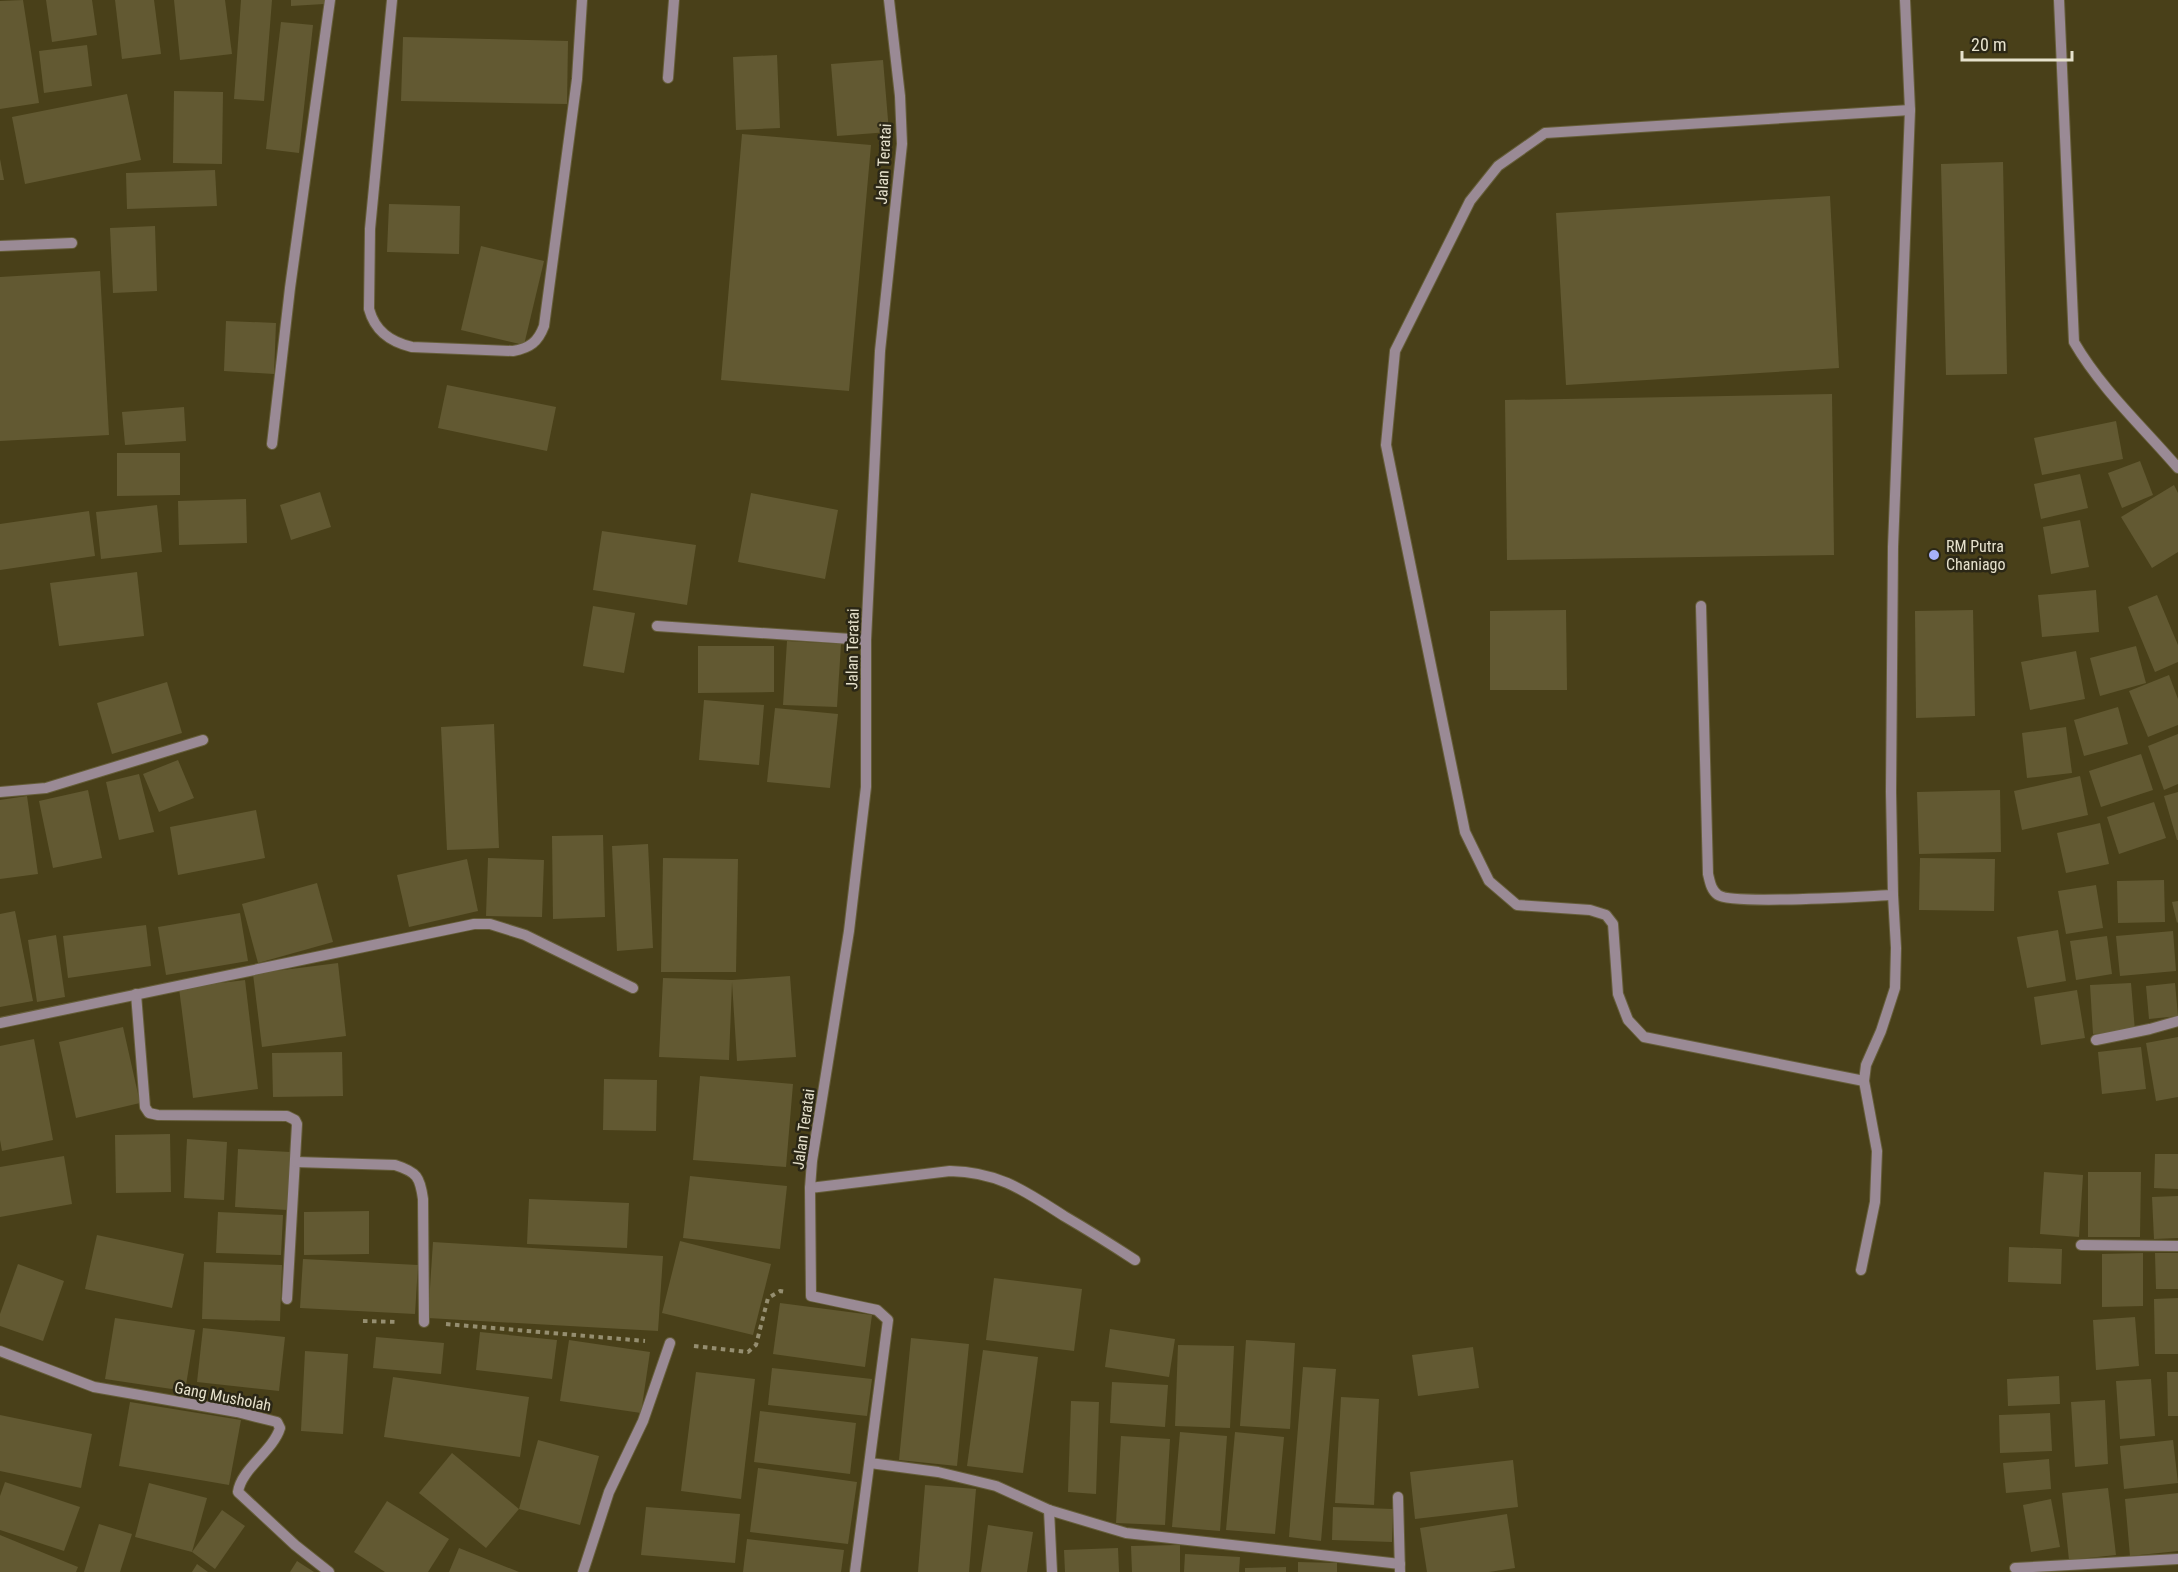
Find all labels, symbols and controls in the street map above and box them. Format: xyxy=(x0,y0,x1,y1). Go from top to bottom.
scale bar xyxy=(1962,24,2072,62)
text: 20 m xyxy=(1971,34,2006,55)
street label: Jalan Teratai xyxy=(872,123,895,205)
place label: RM Putra Chaniago xyxy=(1946,537,2005,574)
marker: RM Putra Chaniago xyxy=(1927,548,1941,562)
street label: Jalan Teratai xyxy=(842,608,863,690)
street label: Jalan Teratai xyxy=(788,1088,819,1171)
street label: Gang Musholah xyxy=(173,1378,273,1415)

